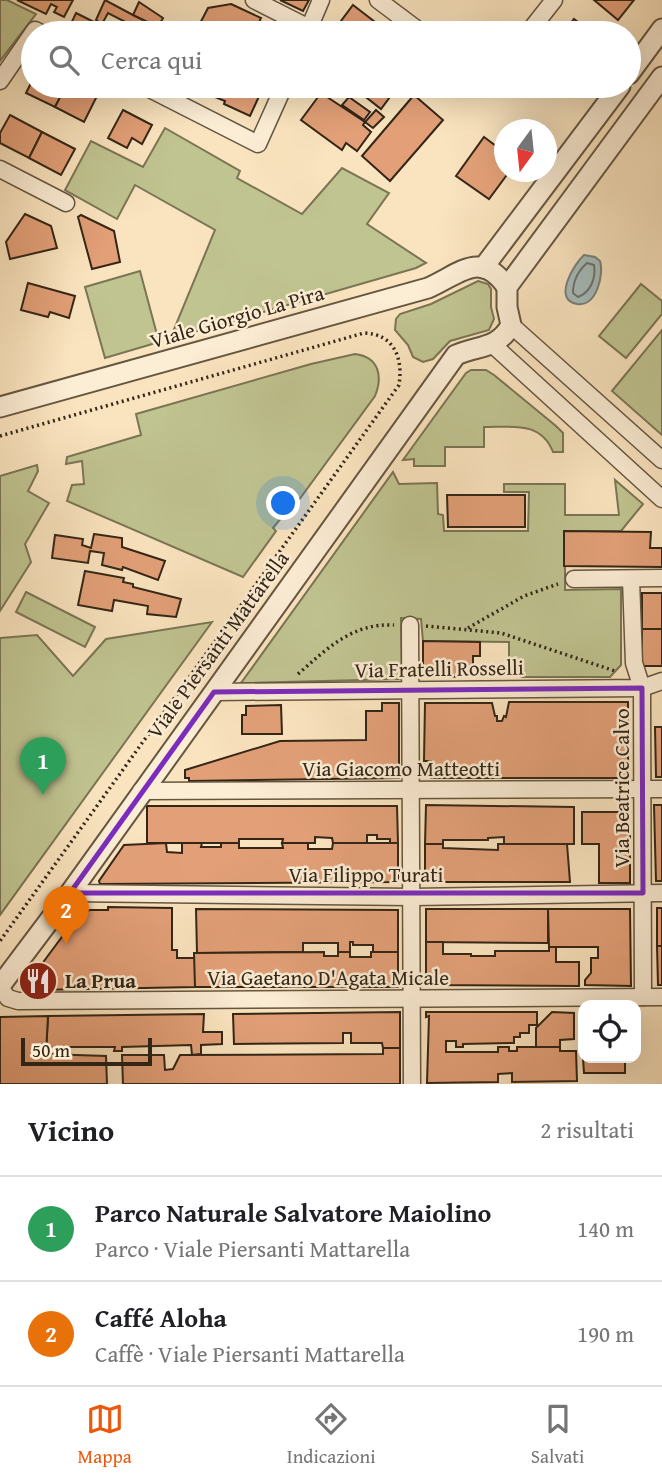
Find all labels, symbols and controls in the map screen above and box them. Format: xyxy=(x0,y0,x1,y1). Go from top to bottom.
search box xyxy=(21,21,641,98)
text: Cerca qui xyxy=(101,40,202,79)
icon: search xyxy=(45,41,83,79)
north arrow xyxy=(494,119,557,182)
street label: Viale Giorgio La Pira xyxy=(146,277,328,356)
your location xyxy=(266,486,300,520)
street label: Viale Piersanti Mattarella xyxy=(139,544,296,745)
street label: Via Fratelli Rosselli xyxy=(354,652,524,685)
street label: Via Beatrice Calvo xyxy=(606,708,637,868)
pin: 1 xyxy=(20,737,66,795)
street label: Via Giacomo Matteotti xyxy=(302,753,500,784)
street label: Via Filippo Turati xyxy=(289,859,444,890)
pin: 2 xyxy=(43,886,89,944)
restaurant icon: La Prua xyxy=(17,960,59,1002)
street label: Via Gaetano D'Agata Micale xyxy=(207,962,449,993)
place label: La Prua xyxy=(65,965,136,996)
map controls xyxy=(578,1000,641,1063)
button: locate xyxy=(578,1000,641,1063)
scale bar xyxy=(21,1035,152,1067)
text: 50 m xyxy=(32,1036,70,1064)
text: Vicino xyxy=(28,1108,114,1152)
text: 2 risultati xyxy=(540,1113,634,1146)
text: Parco Naturale Salvatore Maiolino xyxy=(95,1193,491,1232)
text: 1 xyxy=(45,1212,57,1245)
text: 140 m xyxy=(577,1212,634,1245)
text: Parco · Viale Piersanti Mattarella xyxy=(95,1232,410,1265)
text: Caffé Aloha xyxy=(95,1298,227,1337)
text: 2 xyxy=(45,1317,57,1350)
text: 190 m xyxy=(577,1317,634,1350)
text: Caffè · Viale Piersanti Mattarella xyxy=(95,1337,405,1370)
tab: Mappa xyxy=(78,1400,132,1470)
tab: Indicazioni xyxy=(287,1400,376,1470)
tab: Salvati xyxy=(531,1400,584,1470)

